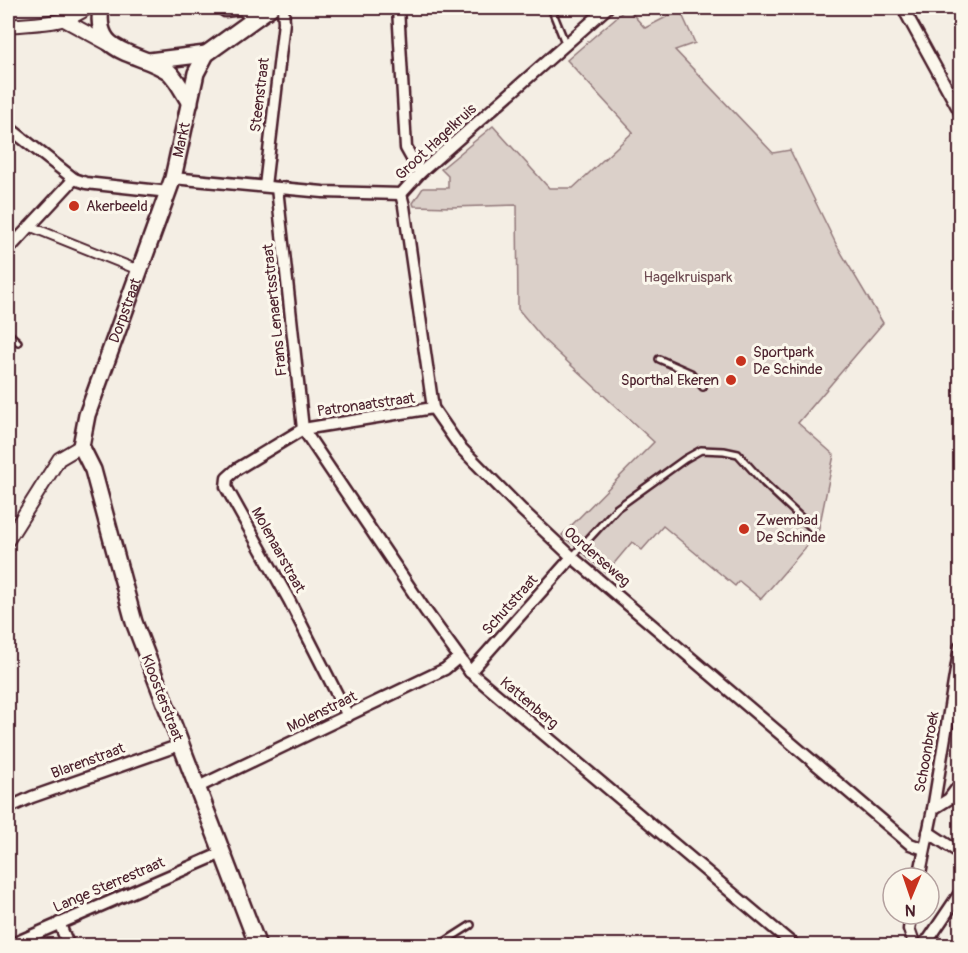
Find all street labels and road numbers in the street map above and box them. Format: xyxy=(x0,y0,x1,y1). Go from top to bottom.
street label: Steenstraat xyxy=(246,56,274,133)
street label: Groot Hagelkruis xyxy=(392,99,481,184)
street label: Markt xyxy=(168,119,195,159)
street label: Frans Lenaertsstraat xyxy=(258,242,291,377)
street label: Dorpstraat xyxy=(104,275,146,345)
street label: Patronaatstraat xyxy=(316,389,417,421)
street label: Molenaarstraat xyxy=(247,504,310,597)
street label: Oorderseweg xyxy=(560,523,634,591)
street label: Schutstraat xyxy=(478,570,543,639)
street label: Kloosterstraat xyxy=(137,652,188,745)
street label: Kattenberg xyxy=(496,673,562,733)
street label: Molenstraat xyxy=(284,687,361,737)
street label: Schoonbroek xyxy=(911,709,944,794)
street label: Blarenstraat xyxy=(49,739,128,783)
street label: Lange Sterrestraat xyxy=(50,853,169,917)

